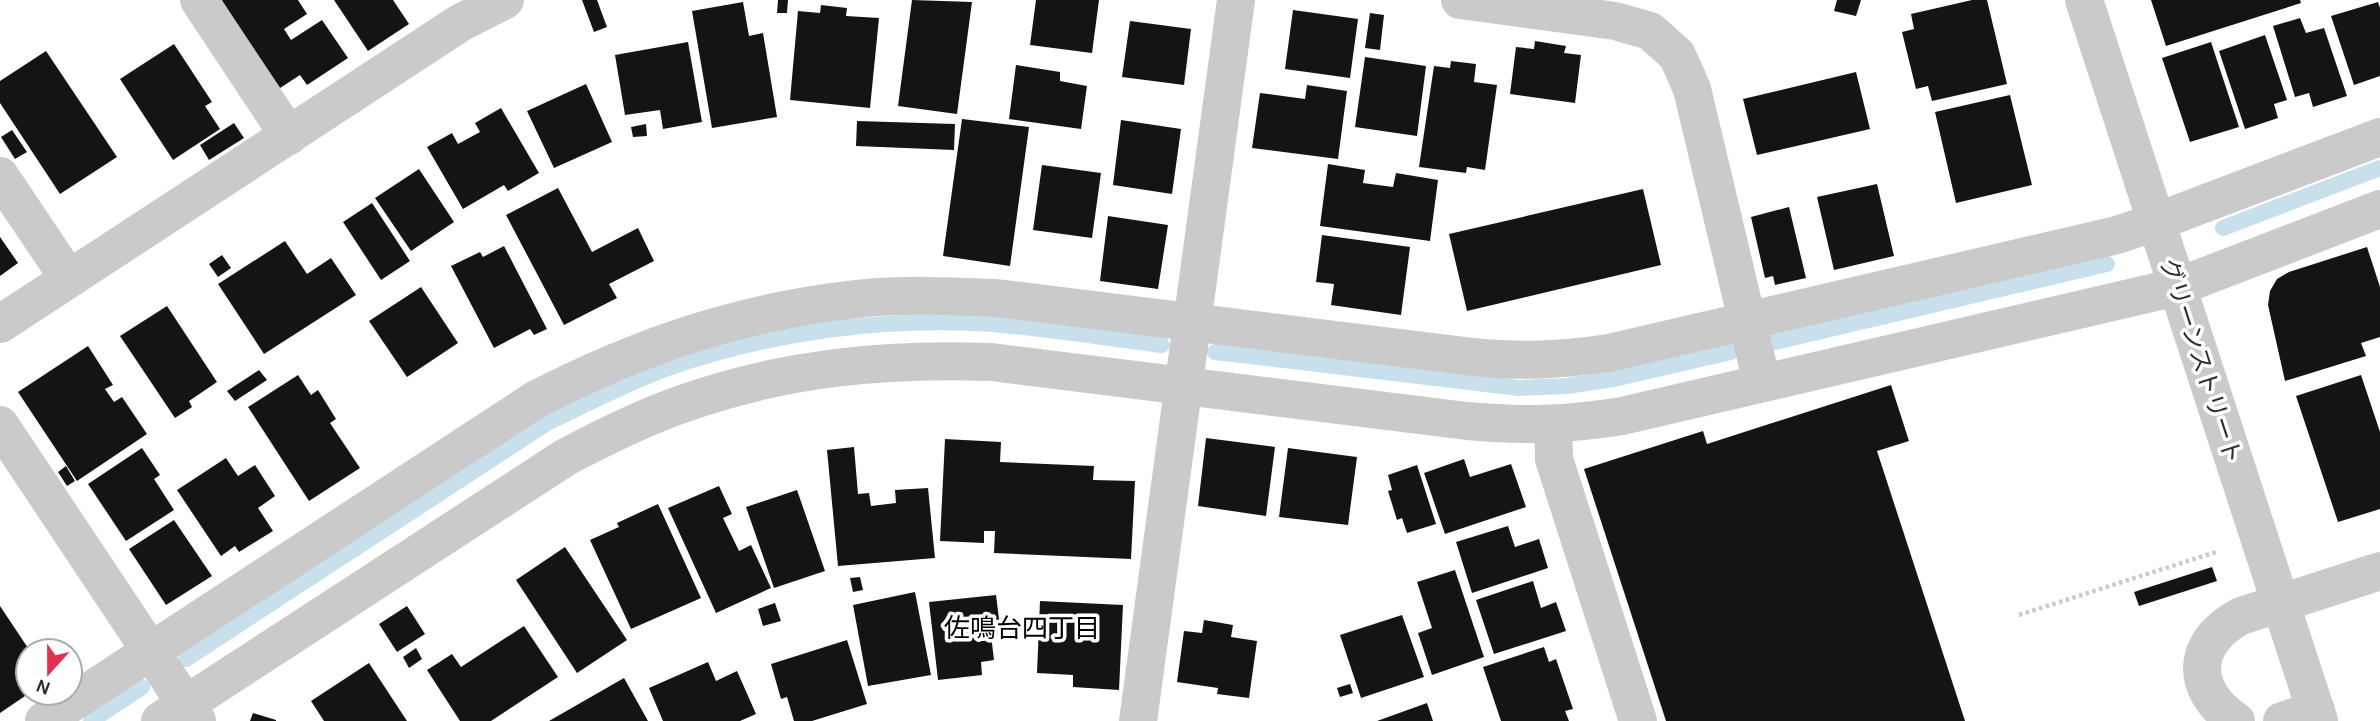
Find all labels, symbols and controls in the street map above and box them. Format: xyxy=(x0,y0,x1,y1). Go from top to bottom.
street label: グリーンストリート xyxy=(2155,255,2247,467)
district label: 佐鳴台四丁目 xyxy=(944,613,1100,644)
north arrow xyxy=(14,637,84,707)
text: N xyxy=(33,674,54,700)

